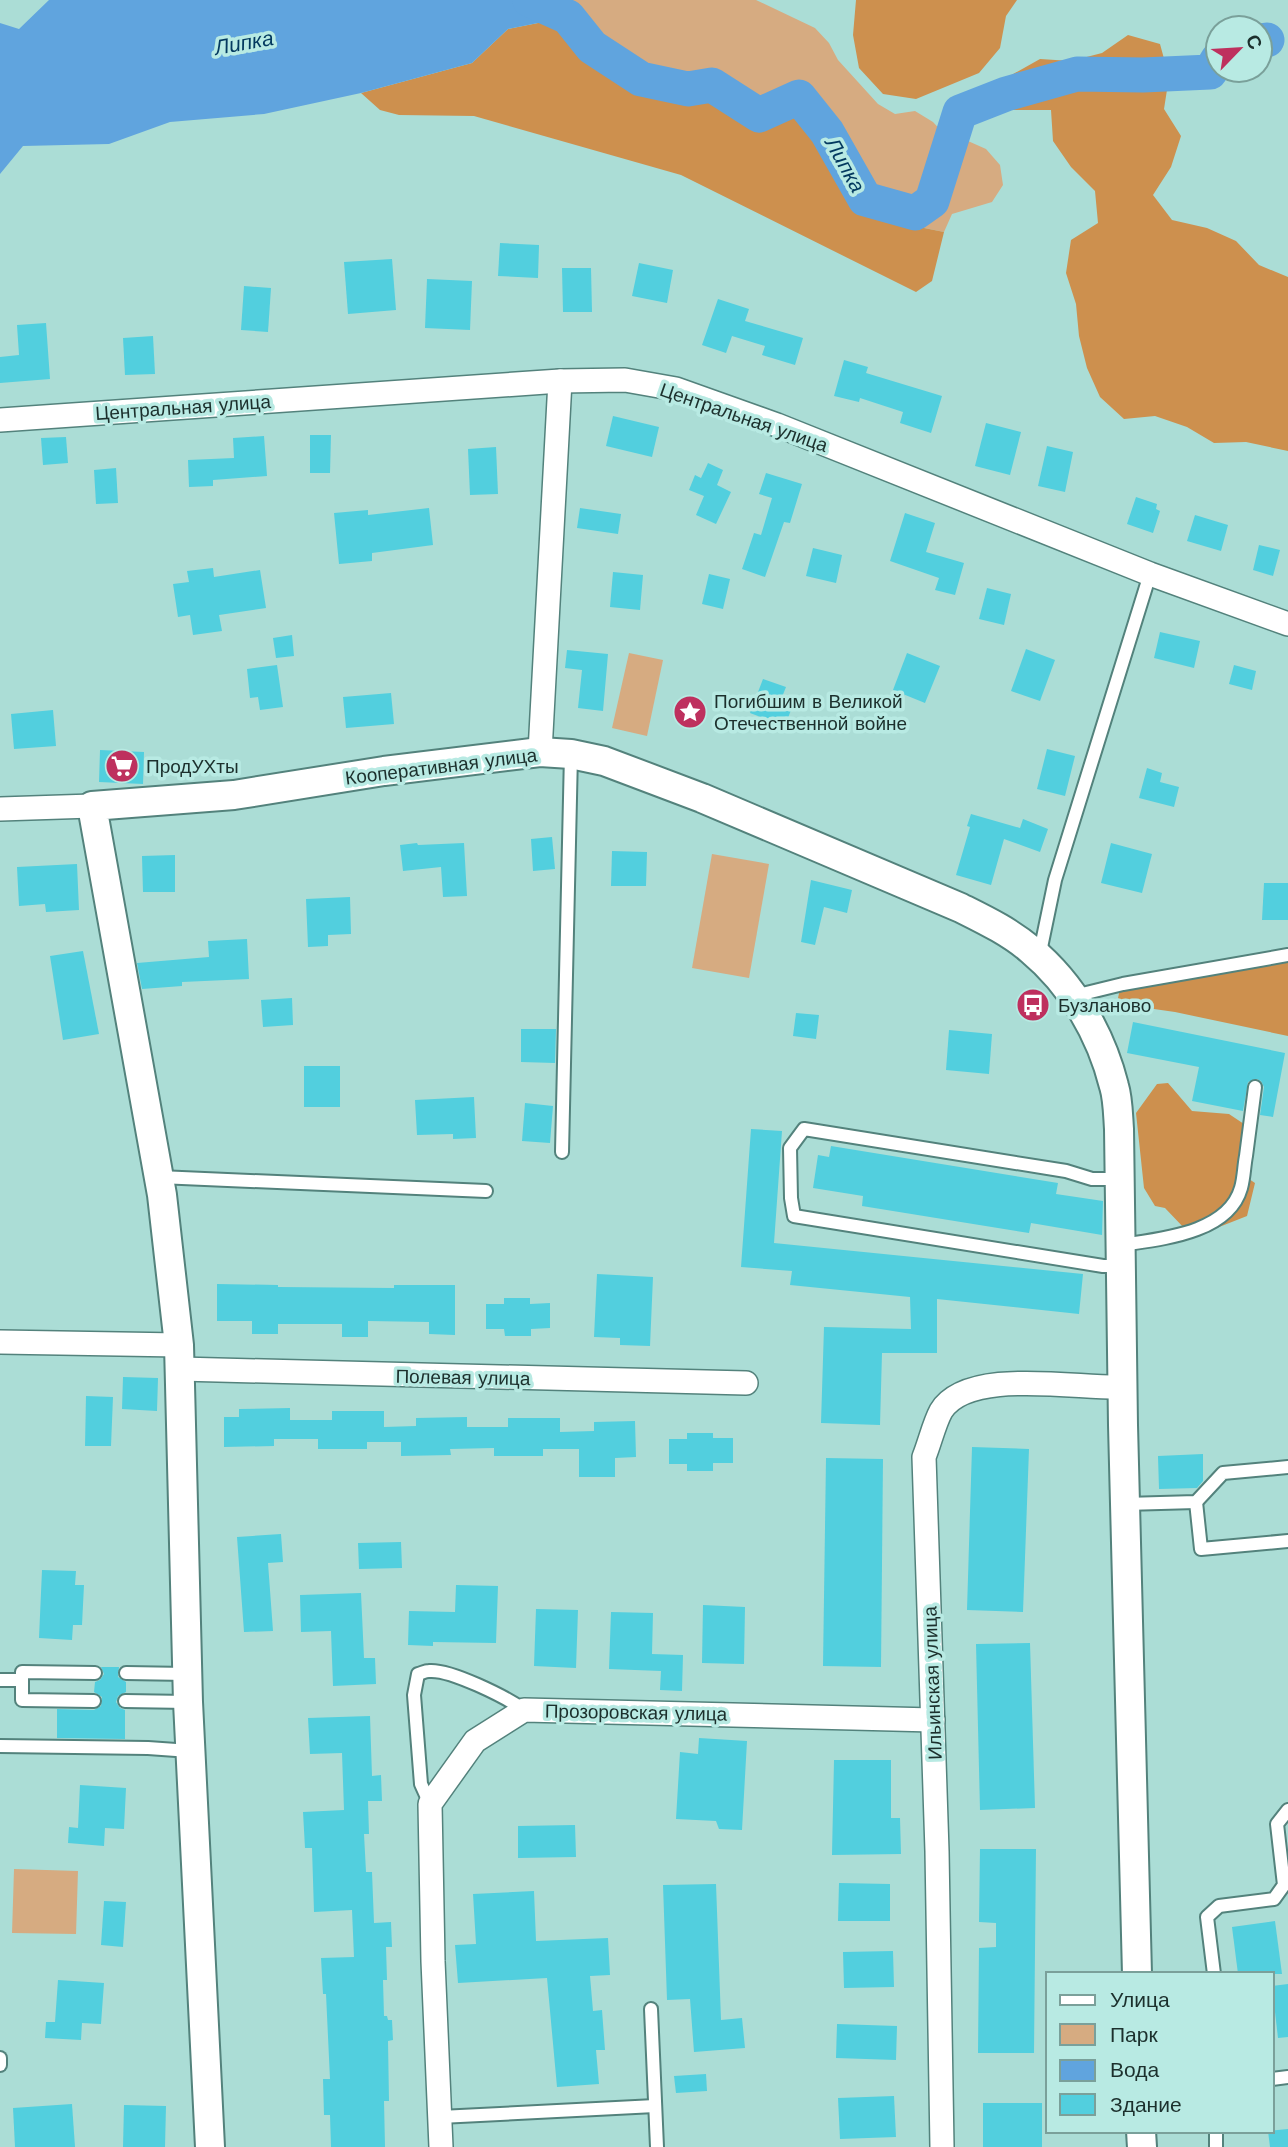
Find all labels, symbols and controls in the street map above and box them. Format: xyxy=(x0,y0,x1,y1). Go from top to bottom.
north arrow xyxy=(1204,14,1274,84)
water label: Липка xyxy=(211,25,275,60)
text: С xyxy=(1241,31,1267,53)
water label: Липка xyxy=(819,131,871,197)
street label: Центральная улица xyxy=(657,378,831,457)
street label: Центральная улица xyxy=(94,390,272,425)
place label: Погибшим в Великой Отечественной войне xyxy=(714,690,907,735)
place icon: Погибшим в Великой Отечественной войне xyxy=(671,693,709,731)
street label: Кооперативная улица xyxy=(344,743,539,790)
supermarket icon: ПродУХты xyxy=(103,747,141,785)
place label: ПродУХты xyxy=(146,755,239,778)
bus stop icon: Бузланово xyxy=(1014,986,1052,1024)
place label: Бузланово xyxy=(1058,994,1151,1017)
street label: Полевая улица xyxy=(395,1365,531,1390)
street label: Ильинская улица xyxy=(918,1605,947,1760)
street label: Прозоровская улица xyxy=(545,1699,728,1726)
legend xyxy=(1046,1972,1274,2133)
text: Улица xyxy=(1110,1987,1170,2012)
text: Парк xyxy=(1110,2022,1158,2047)
text: Вода xyxy=(1110,2057,1159,2082)
text: Здание xyxy=(1110,2092,1182,2117)

